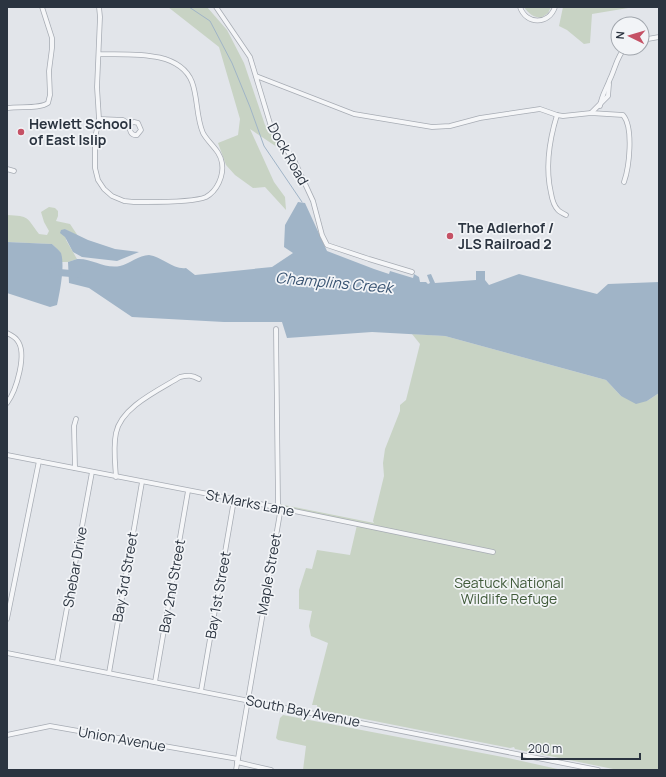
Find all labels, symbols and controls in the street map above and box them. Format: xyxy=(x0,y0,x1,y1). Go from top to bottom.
north arrow xyxy=(610,16,650,56)
text: N xyxy=(612,30,627,40)
place label: Hewlett School of East Islip xyxy=(29,114,132,149)
street label: Dock Road xyxy=(264,119,313,188)
marker: Hewlett School of East Islip xyxy=(16,127,26,137)
place label: The Adlerhof / JLS Railroad 2 xyxy=(458,218,554,253)
marker: The Adlerhof / JLS Railroad 2 xyxy=(445,231,455,241)
water label: Champlins Creek xyxy=(275,267,396,298)
street label: St Marks Lane xyxy=(204,485,296,520)
street label: Shebar Drive xyxy=(58,525,91,609)
street label: Bay 3rd Street xyxy=(107,530,142,623)
street label: Maple Street xyxy=(252,531,285,617)
street label: Bay 2nd Street xyxy=(154,537,189,634)
street label: Bay 1st Street xyxy=(200,549,235,640)
park label: Seatuck National Wildlife Refuge xyxy=(454,573,564,608)
street label: South Bay Avenue xyxy=(244,690,362,731)
street label: Union Avenue xyxy=(77,721,167,756)
scale bar xyxy=(522,735,640,761)
text: 200 m xyxy=(528,740,562,757)

